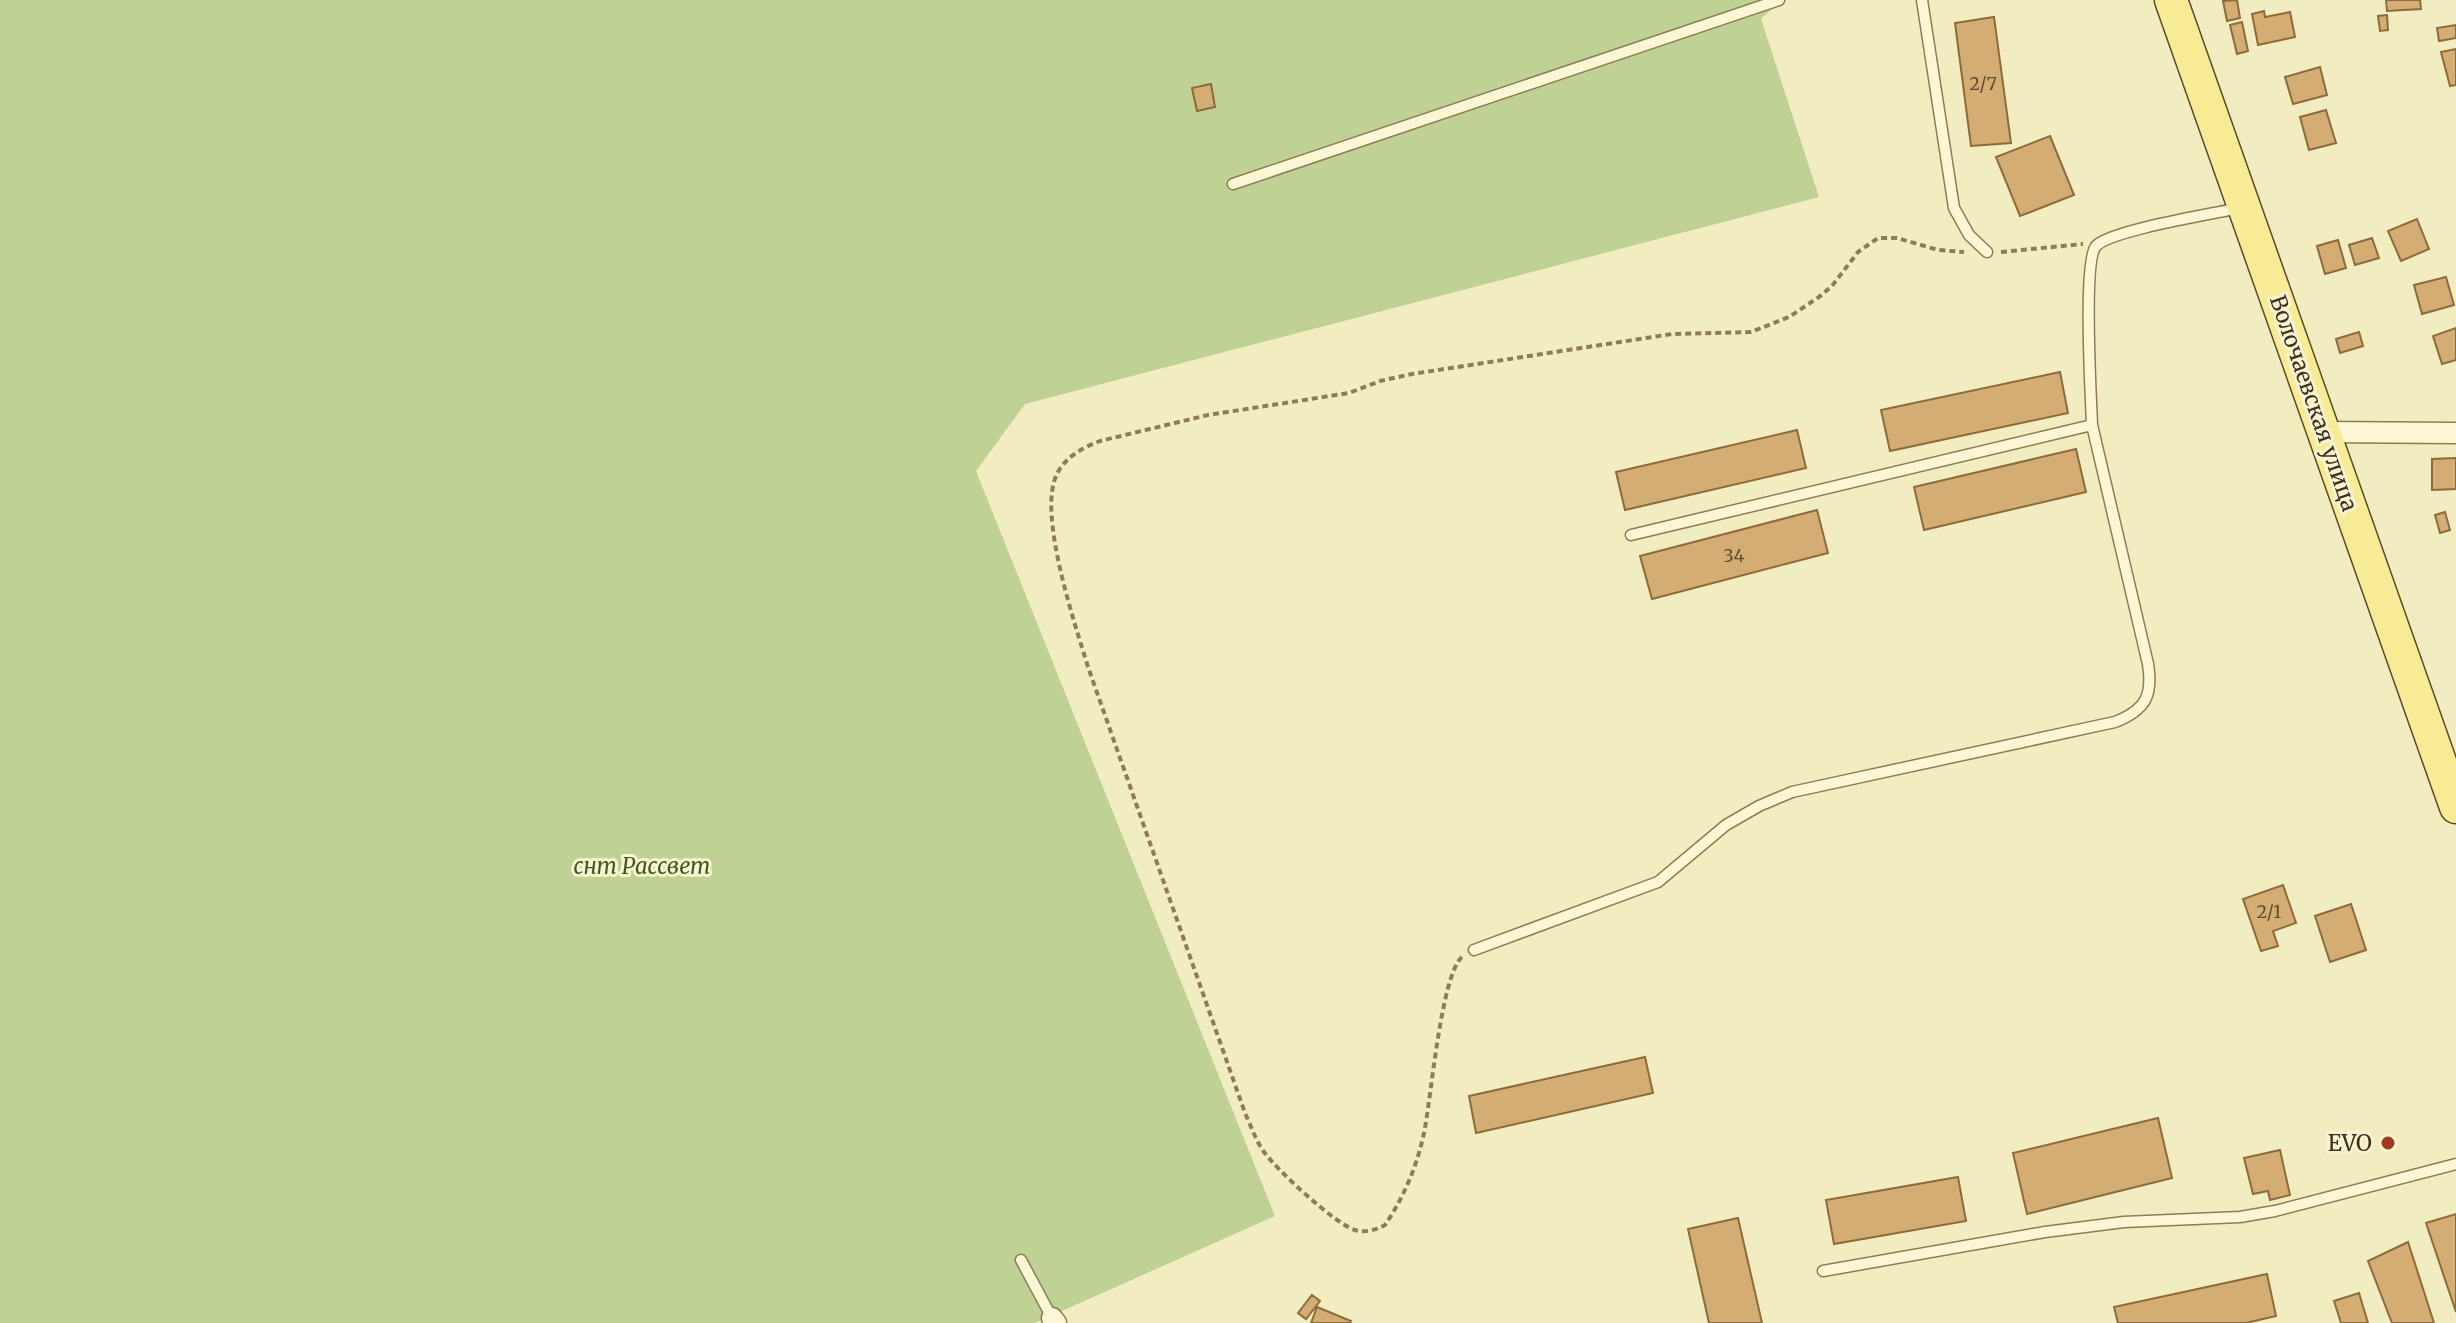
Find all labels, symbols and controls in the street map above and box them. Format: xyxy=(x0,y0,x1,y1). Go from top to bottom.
house number: 2/7 xyxy=(1969,72,1997,95)
street label: Волочаевская улица xyxy=(2264,291,2364,515)
house number: 34 xyxy=(1723,544,1745,567)
park label: снт Рассвет xyxy=(574,852,710,880)
house number: 2/1 xyxy=(2257,900,2282,923)
place label: EVO xyxy=(2328,1129,2372,1157)
marker: EVO xyxy=(2379,1134,2397,1152)

